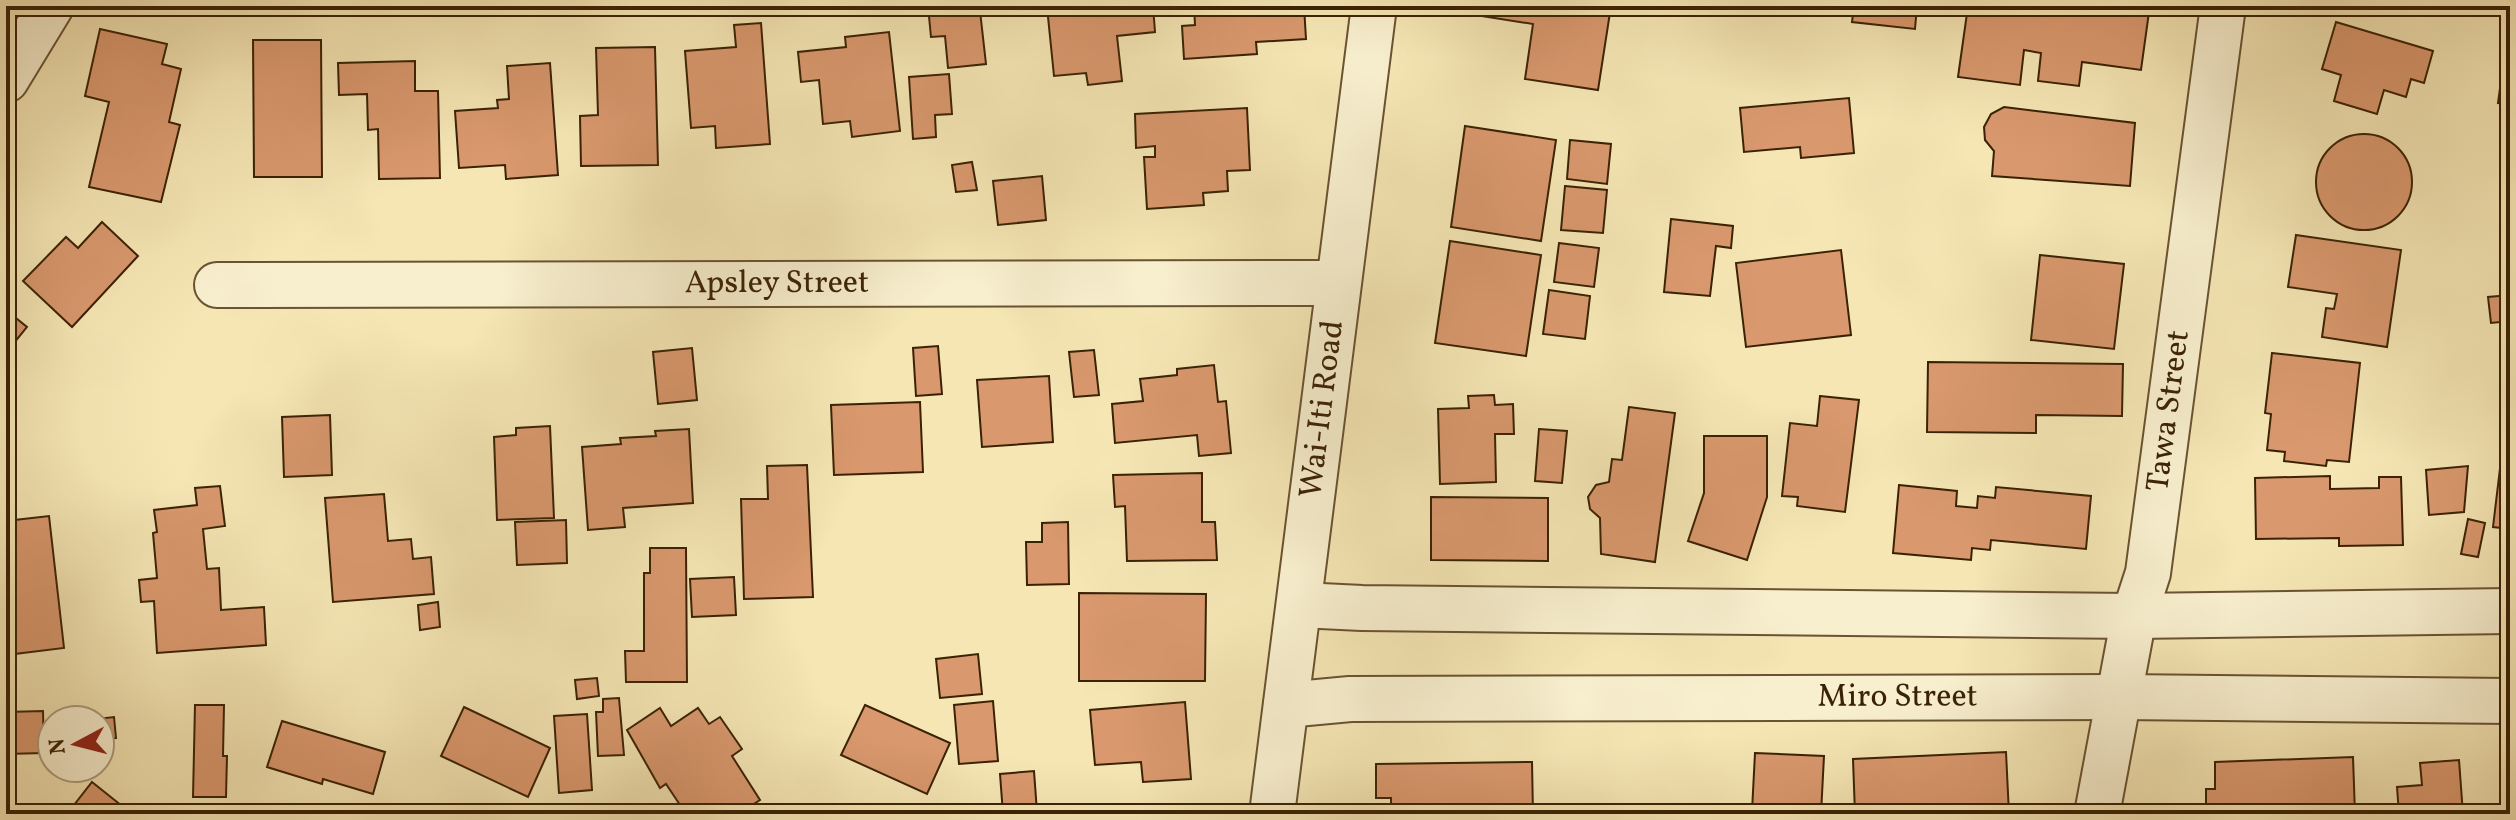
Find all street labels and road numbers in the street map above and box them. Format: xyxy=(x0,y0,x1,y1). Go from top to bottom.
street label: Apsley Street xyxy=(685,262,869,306)
street label: Wai-Iti Road xyxy=(1290,318,1356,501)
street label: Tawa Street xyxy=(2137,327,2202,495)
street label: Miro Street xyxy=(1818,675,1978,720)

